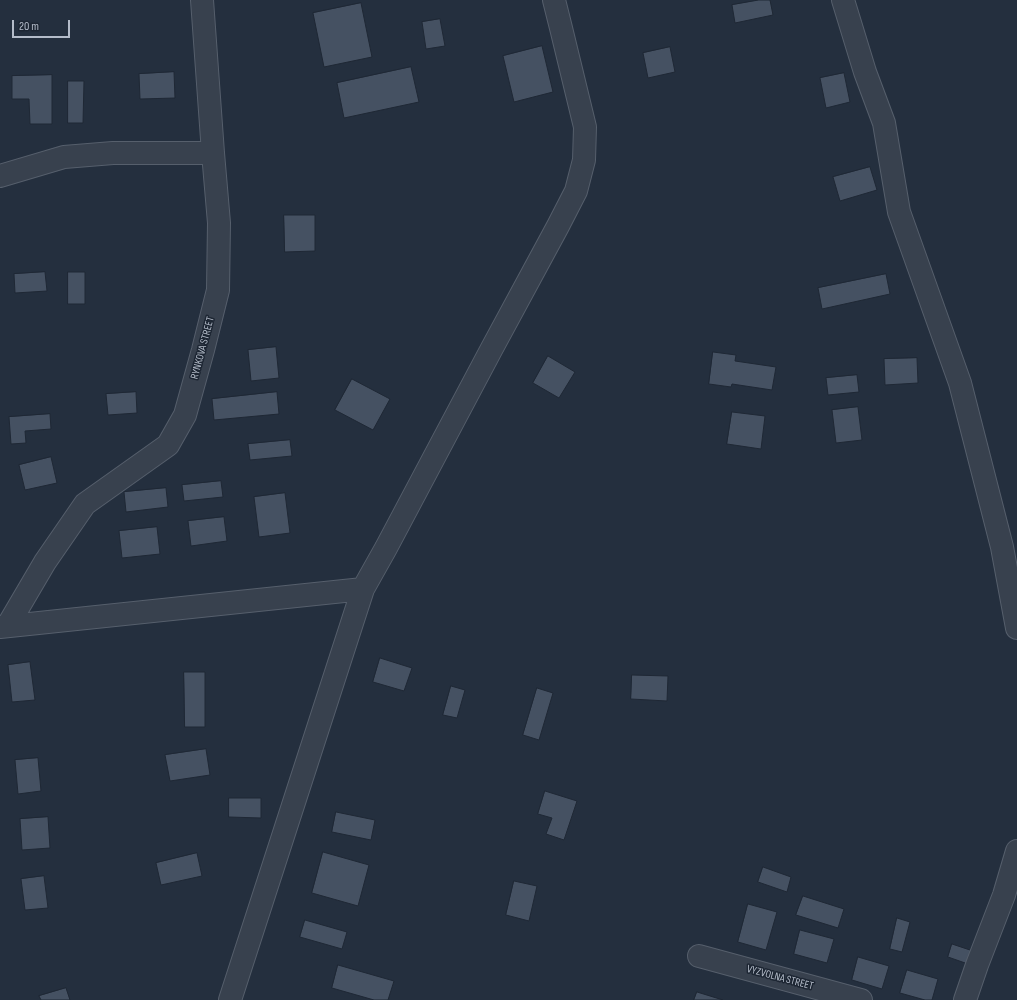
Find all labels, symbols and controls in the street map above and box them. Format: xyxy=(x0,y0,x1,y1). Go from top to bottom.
scale bar xyxy=(14,12,72,38)
text: 20 m xyxy=(19,19,39,34)
street label: RYNKOVA STREET xyxy=(188,315,218,381)
street label: VYZVOLNA STREET xyxy=(745,963,815,993)

